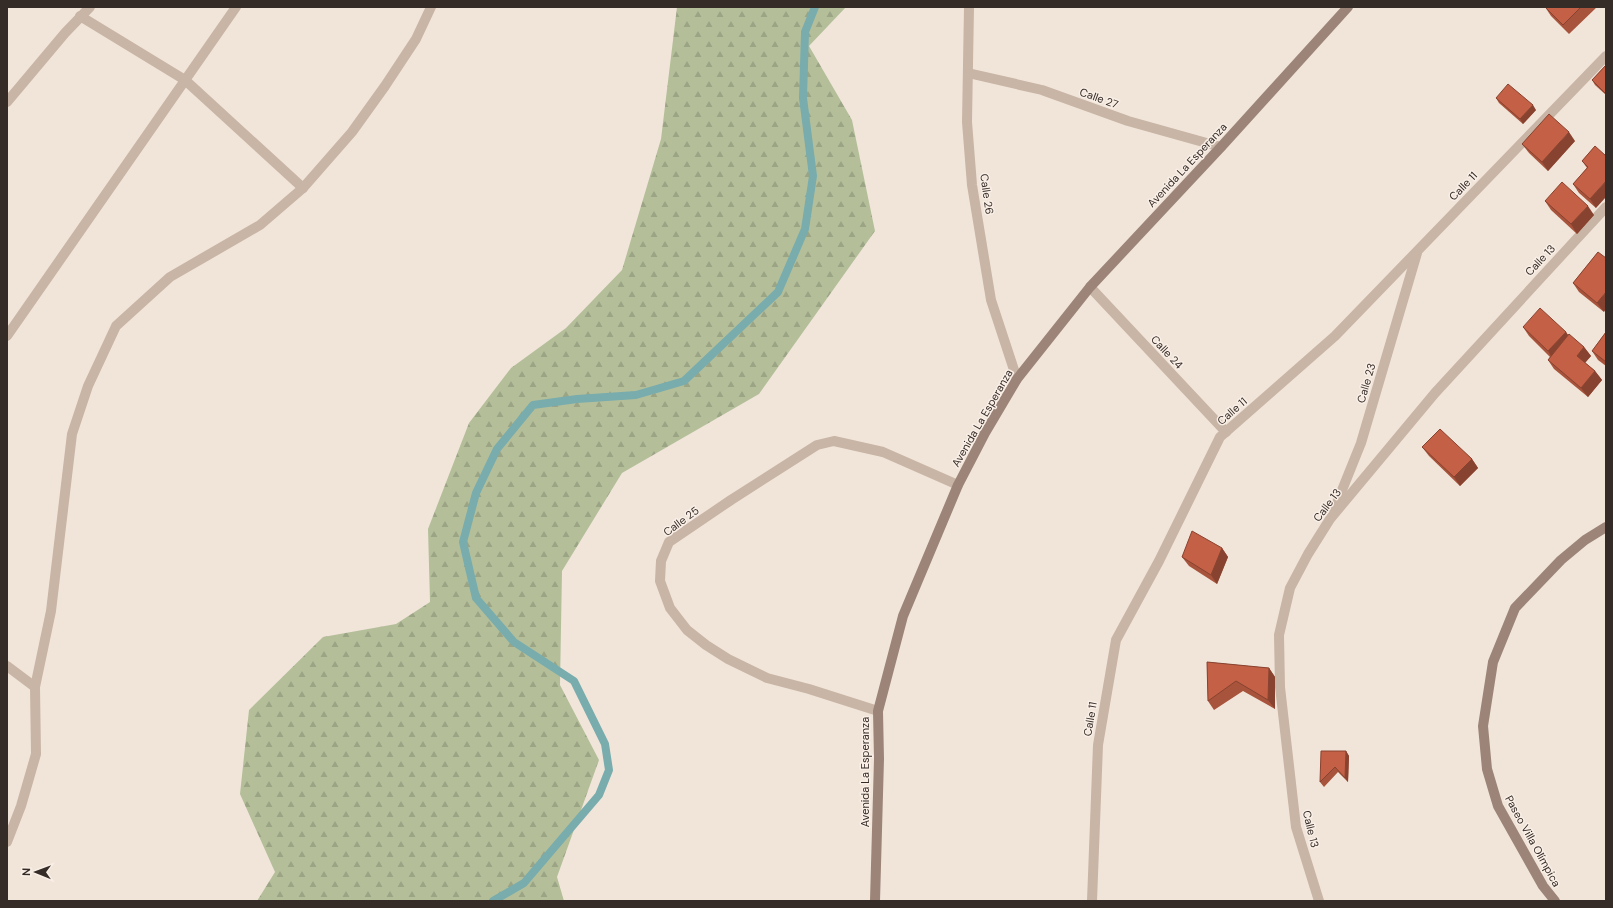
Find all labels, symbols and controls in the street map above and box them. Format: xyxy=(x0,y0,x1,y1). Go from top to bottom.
street label: Calle 27 xyxy=(1078,85,1120,111)
street label: Avenida La Esperanza xyxy=(1144,120,1230,210)
street label: Calle 11 xyxy=(1446,169,1480,203)
street label: Calle 26 xyxy=(977,173,997,215)
street label: Calle 13 xyxy=(1522,241,1558,279)
street label: Calle 24 xyxy=(1148,332,1186,372)
street label: Calle 23 xyxy=(1354,361,1378,405)
street label: Avenida La Esperanza xyxy=(948,367,1016,469)
street label: Calle 11 xyxy=(1214,394,1250,428)
street label: Calle 13 xyxy=(1310,486,1344,524)
street label: Calle 25 xyxy=(660,503,702,539)
street label: Calle 11 xyxy=(1080,701,1100,737)
street label: Avenida La Esperanza xyxy=(858,717,872,827)
street label: Paseo Villa Olímpica xyxy=(1502,793,1564,889)
street label: Calle 13 xyxy=(1300,809,1322,849)
north arrow xyxy=(16,852,56,892)
text: N xyxy=(19,868,33,876)

